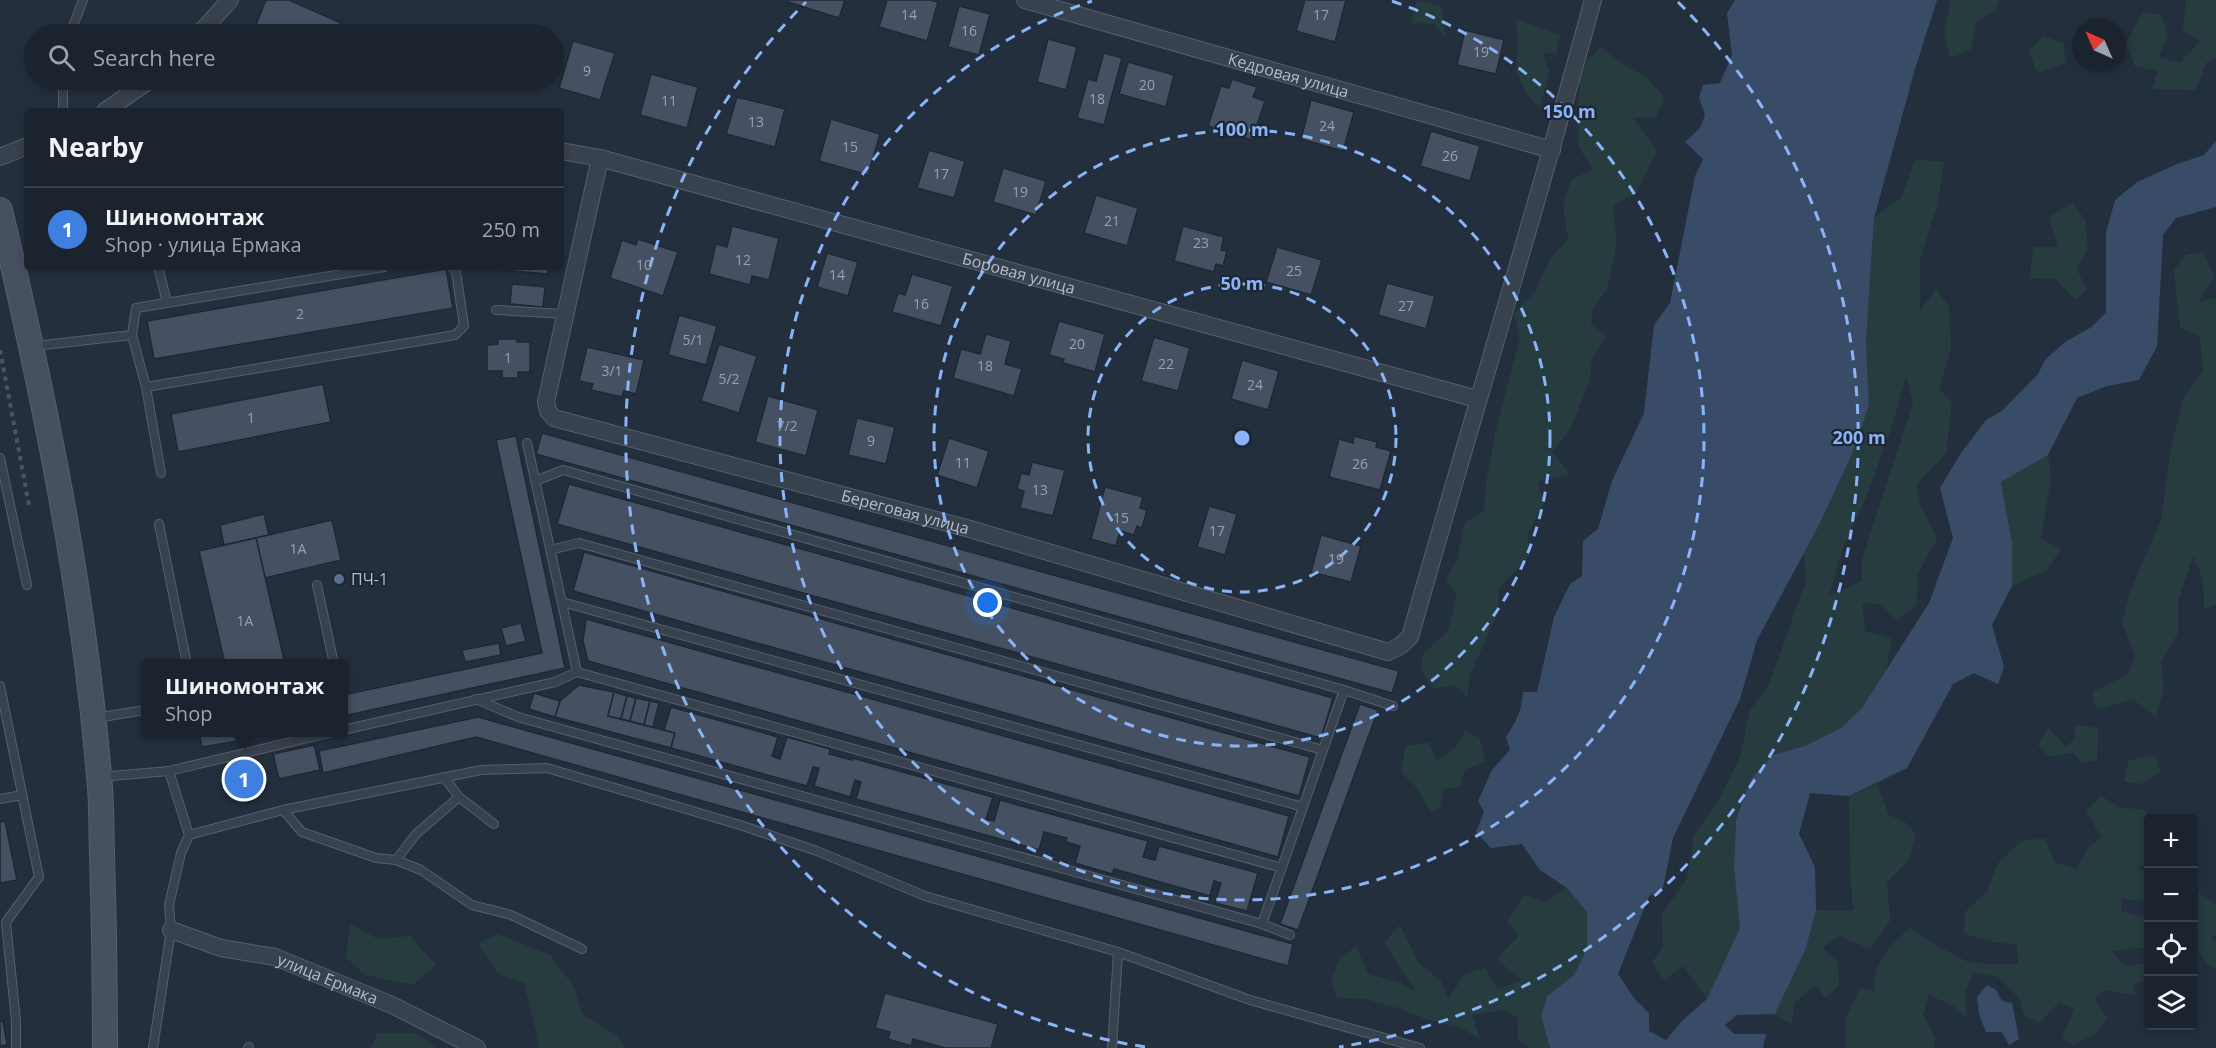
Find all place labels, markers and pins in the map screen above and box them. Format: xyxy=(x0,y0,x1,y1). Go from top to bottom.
centre of rings xyxy=(1232,428,1252,448)
place label: ПЧ-1 xyxy=(351,568,388,590)
marker: ПЧ-1 xyxy=(332,572,346,586)
pin: 1 xyxy=(224,756,264,802)

